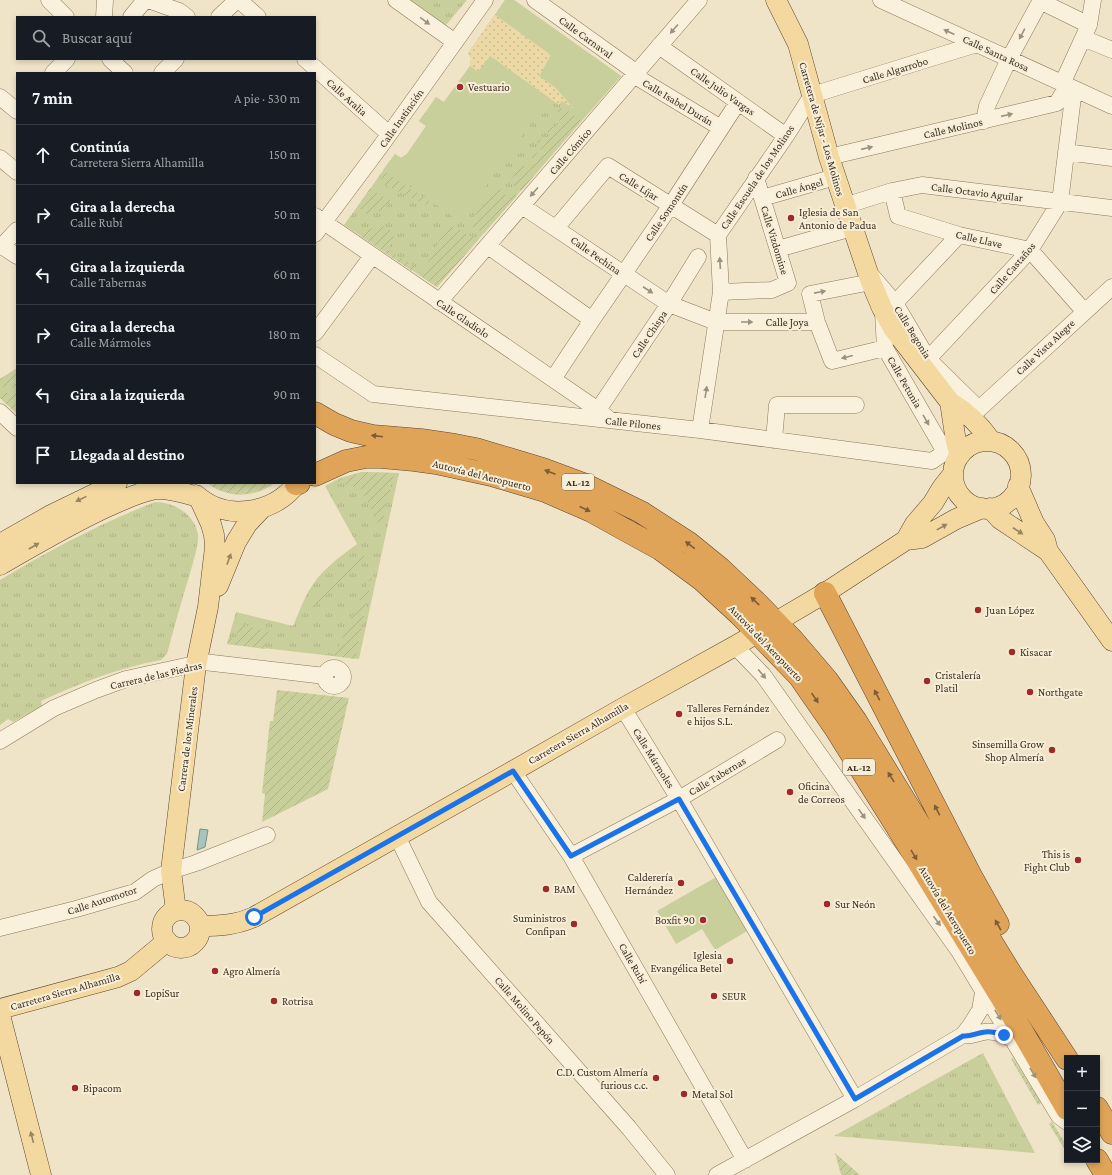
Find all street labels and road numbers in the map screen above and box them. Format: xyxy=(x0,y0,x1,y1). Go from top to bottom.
street label: Calle Carnaval xyxy=(557,13,615,61)
street label: Calle Santa Rosa xyxy=(961,32,1031,74)
street label: Calle Algarrobo xyxy=(861,54,930,87)
street label: Carretera de Níjar - Los Molinos xyxy=(796,60,847,198)
street label: Calle Julio Vargas xyxy=(688,64,758,119)
street label: Calle Aralia xyxy=(324,76,370,118)
street label: Calle Isabel Durán xyxy=(641,76,716,128)
street label: Calle Instinción xyxy=(376,86,426,150)
street label: Calle Molinos xyxy=(922,115,984,141)
street label: Calle Escuela de los Molinos xyxy=(718,123,796,231)
street label: Calle Cómico xyxy=(547,125,594,177)
street label: Calle Líjar xyxy=(617,169,661,204)
street label: Calle Ángel xyxy=(774,175,825,202)
street label: Calle Octavio Aguilar xyxy=(930,180,1024,205)
street label: Calle Somontín xyxy=(642,181,690,243)
street label: Calle Vizdomine xyxy=(759,204,791,276)
street label: Calle Llave xyxy=(955,228,1004,250)
street label: Calle Pechina xyxy=(569,233,623,277)
street label: Calle Castaños xyxy=(986,240,1038,296)
street label: Calle Gladiolo xyxy=(434,296,492,341)
street label: Calle Begonia xyxy=(891,304,934,361)
street label: Calle Chispa xyxy=(629,308,670,361)
street label: Calle Joya xyxy=(766,316,808,329)
street label: Calle Vista Alegre xyxy=(1013,317,1078,378)
street label: Calle Petunia xyxy=(885,354,925,410)
street label: Calle Pilones xyxy=(605,414,661,432)
street label: Autovía del Aeropuerto xyxy=(431,457,533,494)
road number: AL-12 xyxy=(562,474,594,490)
street label: Autovía del Aeropuerto xyxy=(726,602,806,685)
street label: Carrera de las Piedras xyxy=(109,659,203,691)
street label: Carrera de los Minerales xyxy=(175,686,199,792)
street label: Carretera Sierra Alhamilla xyxy=(526,699,630,767)
street label: Calle Mármoles xyxy=(631,726,677,790)
street label: Calle Tabernas xyxy=(686,754,748,798)
road number: AL-12 xyxy=(843,759,875,775)
street label: Autovía del Aeropuerto xyxy=(916,864,979,957)
street label: Calle Automotor xyxy=(66,883,138,917)
street label: Calle Rubí xyxy=(617,941,650,986)
street label: Carretera Sierra Alhamilla xyxy=(9,970,121,1012)
street label: Calle Molino Pepón xyxy=(492,974,558,1047)

